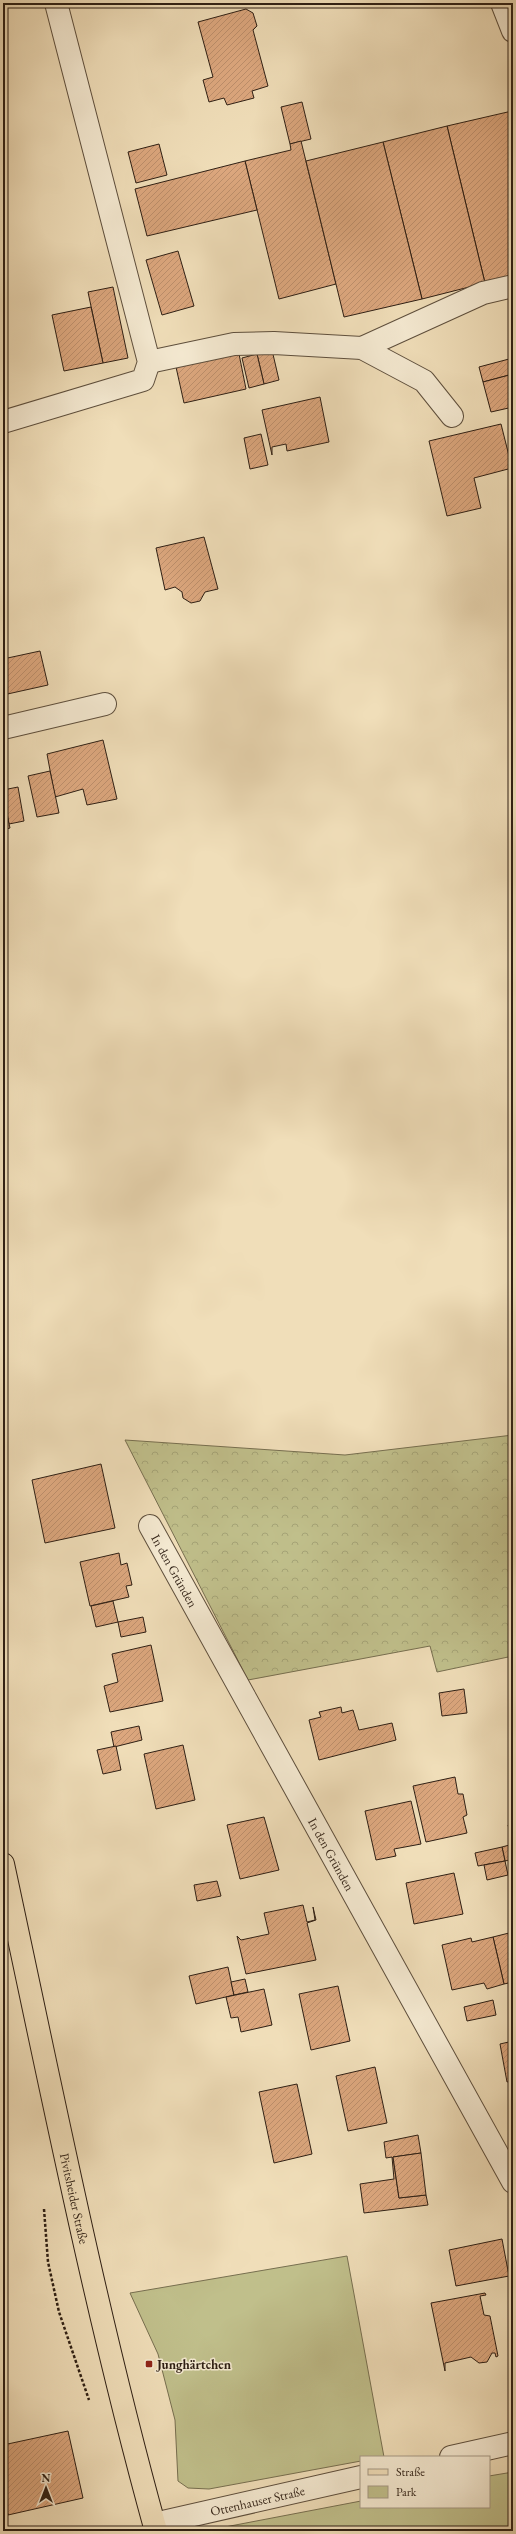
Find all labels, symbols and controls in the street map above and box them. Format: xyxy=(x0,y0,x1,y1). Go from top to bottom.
street label: In den Gründen xyxy=(148,1531,202,1610)
street label: In den Gründen xyxy=(304,1815,359,1894)
street label: Pivitsheider Straße xyxy=(56,2151,93,2245)
place label: Junghärtchen xyxy=(155,2356,232,2373)
marker: Junghärtchen xyxy=(144,2359,154,2369)
legend xyxy=(360,2456,490,2508)
text: Straße xyxy=(396,2464,425,2480)
north arrow xyxy=(26,2468,66,2508)
text: N xyxy=(42,2471,51,2485)
street label: Ottenhauser Straße xyxy=(209,2482,306,2519)
text: Park xyxy=(396,2484,417,2500)

